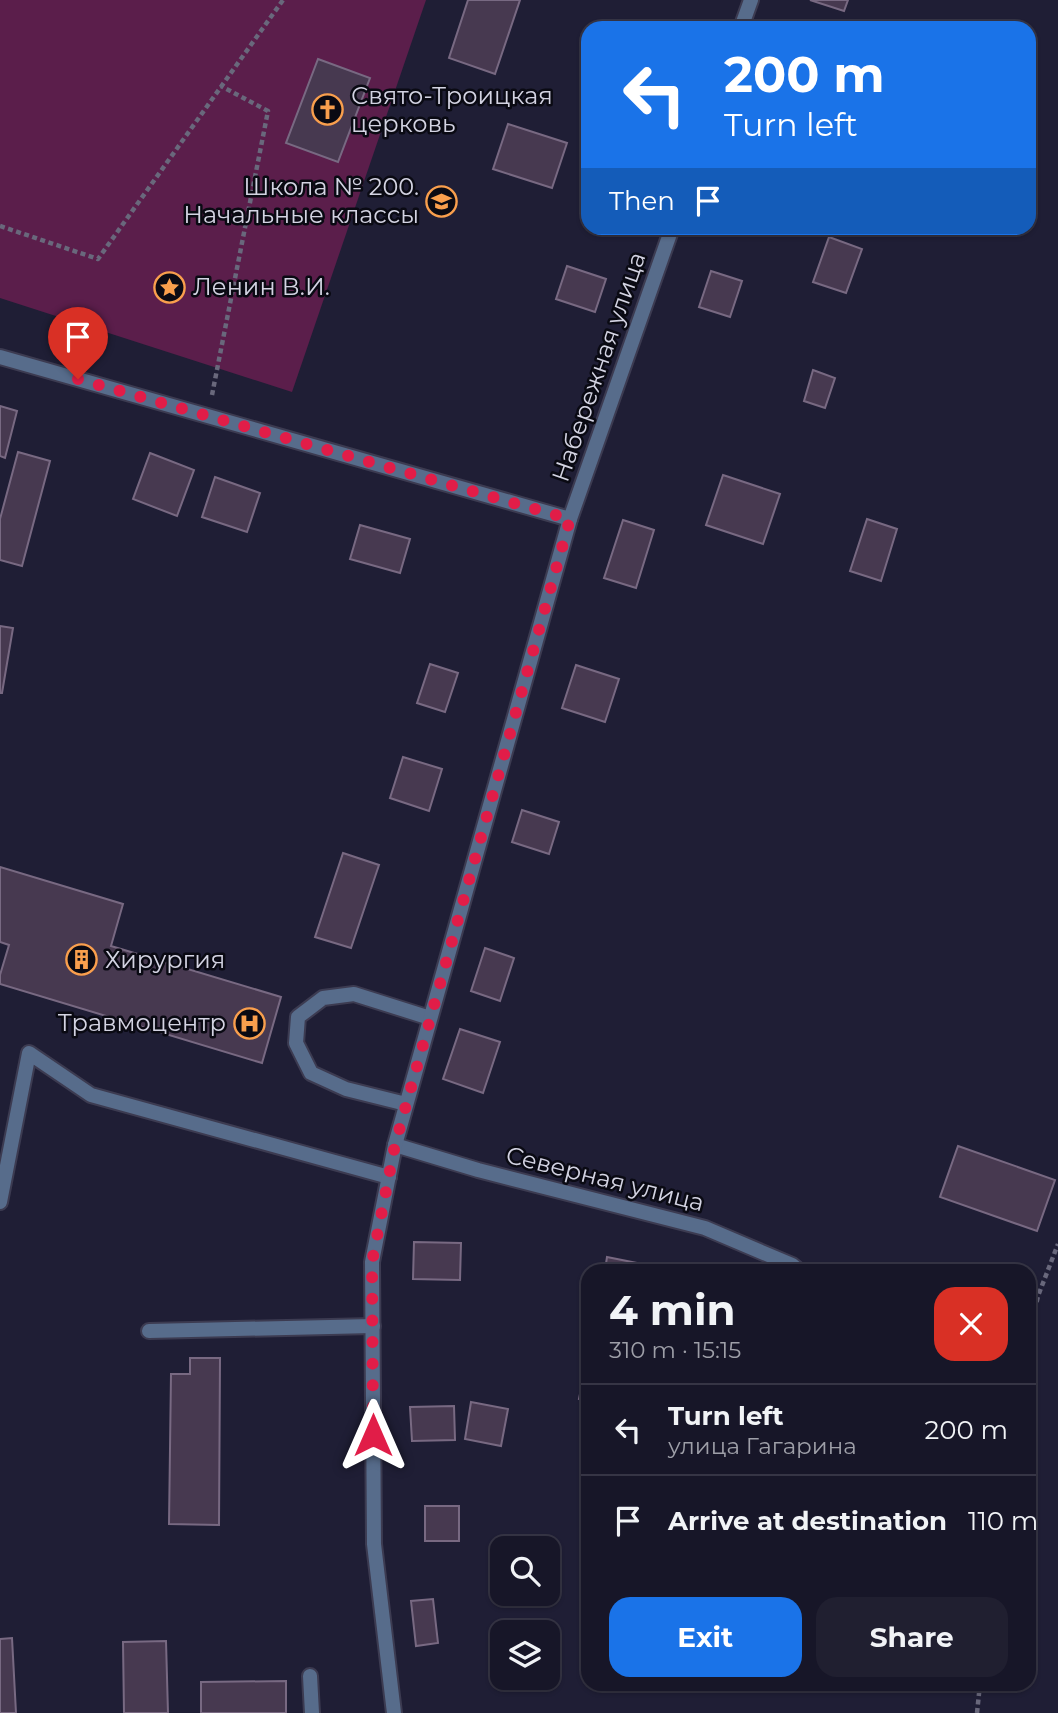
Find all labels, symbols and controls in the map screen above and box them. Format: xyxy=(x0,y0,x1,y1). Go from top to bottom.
text: 200 m xyxy=(724,45,885,104)
icon: left xyxy=(609,49,700,140)
place label: Свято-Троицкая церковь xyxy=(351,81,553,138)
church icon: Свято-Троицкая церковь xyxy=(311,93,345,127)
text: Turn left xyxy=(724,105,858,144)
place label: Школа № 200. Начальные классы xyxy=(183,172,419,229)
icon: arrive xyxy=(689,182,727,220)
school or university icon: Школа № 200. Начальные классы xyxy=(425,184,459,218)
text: Then xyxy=(609,185,675,217)
street label: Набережная улица xyxy=(546,248,651,486)
place icon: Ленин В.И. xyxy=(153,270,187,304)
place label: Ленин В.И. xyxy=(193,272,330,301)
pin xyxy=(48,307,108,379)
icon: arrive xyxy=(59,318,97,356)
building icon: Хирургия xyxy=(65,943,99,977)
place label: Хирургия xyxy=(105,945,225,974)
hospital icon: Травмоцентр xyxy=(232,1006,266,1040)
place label: Травмоцентр xyxy=(58,1008,226,1037)
street label: Северная улица xyxy=(503,1140,707,1217)
text: 4 min xyxy=(609,1284,736,1336)
button: close xyxy=(934,1287,1008,1361)
text: 310 m · 15:15 xyxy=(609,1336,741,1364)
position arrow xyxy=(336,1398,410,1472)
text: Turn left xyxy=(668,1400,784,1432)
icon: left xyxy=(609,1411,647,1449)
text: 200 m xyxy=(924,1414,1008,1446)
text: улица Гагарина xyxy=(668,1432,857,1460)
icon: arrive xyxy=(609,1502,647,1540)
text: Arrive at destination xyxy=(668,1505,947,1537)
text: 110 m xyxy=(968,1505,1038,1537)
map controls xyxy=(490,1536,560,1690)
button: search xyxy=(490,1536,560,1606)
button: Exit xyxy=(609,1597,802,1677)
button: Share xyxy=(816,1597,1008,1677)
button: layers xyxy=(490,1620,560,1690)

